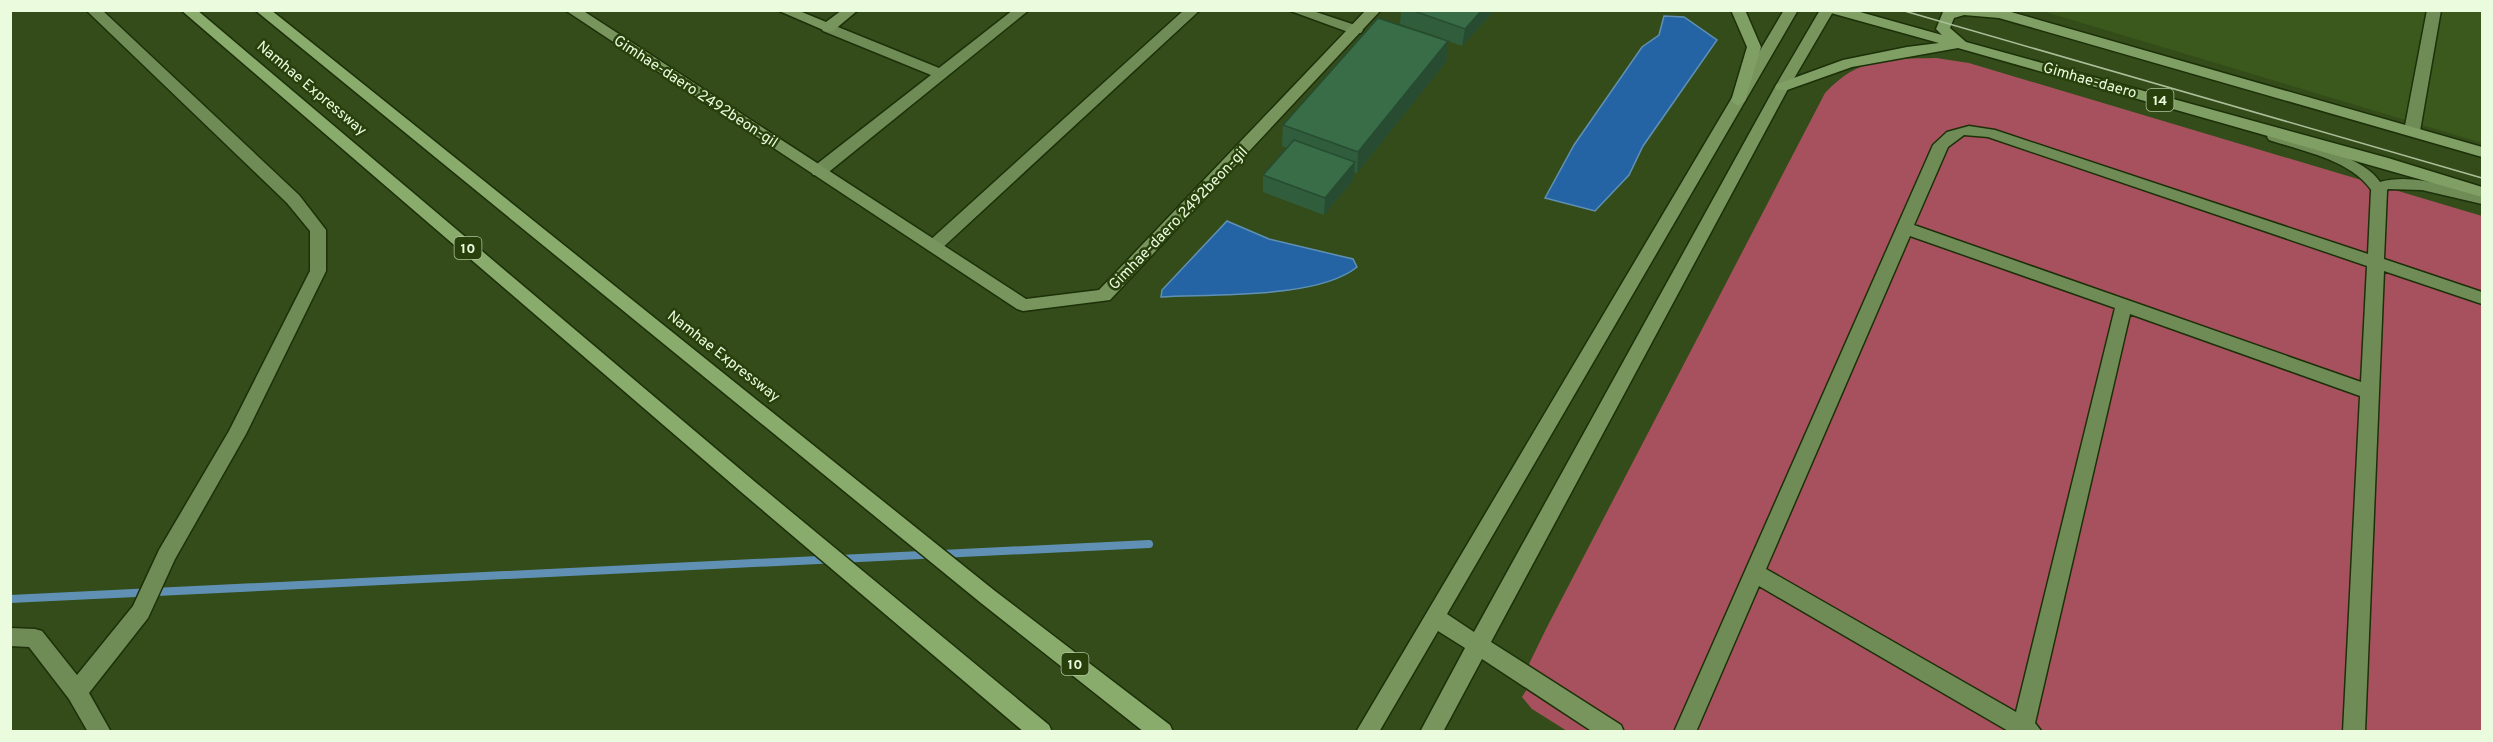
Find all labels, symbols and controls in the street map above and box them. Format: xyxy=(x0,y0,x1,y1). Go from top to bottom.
street label: Gimhae-daero 2492beon-gil xyxy=(609,32,781,153)
street label: Namhae Expressway xyxy=(252,37,370,141)
street label: Gimhae-daero xyxy=(2041,59,2139,104)
road number: 14 xyxy=(2146,89,2174,111)
street label: Gimhae-daero 2492beon-gil xyxy=(1105,143,1253,295)
road number: 10 xyxy=(454,237,482,259)
street label: Namhae Expressway xyxy=(663,307,783,407)
road number: 10 xyxy=(1062,653,1088,675)

